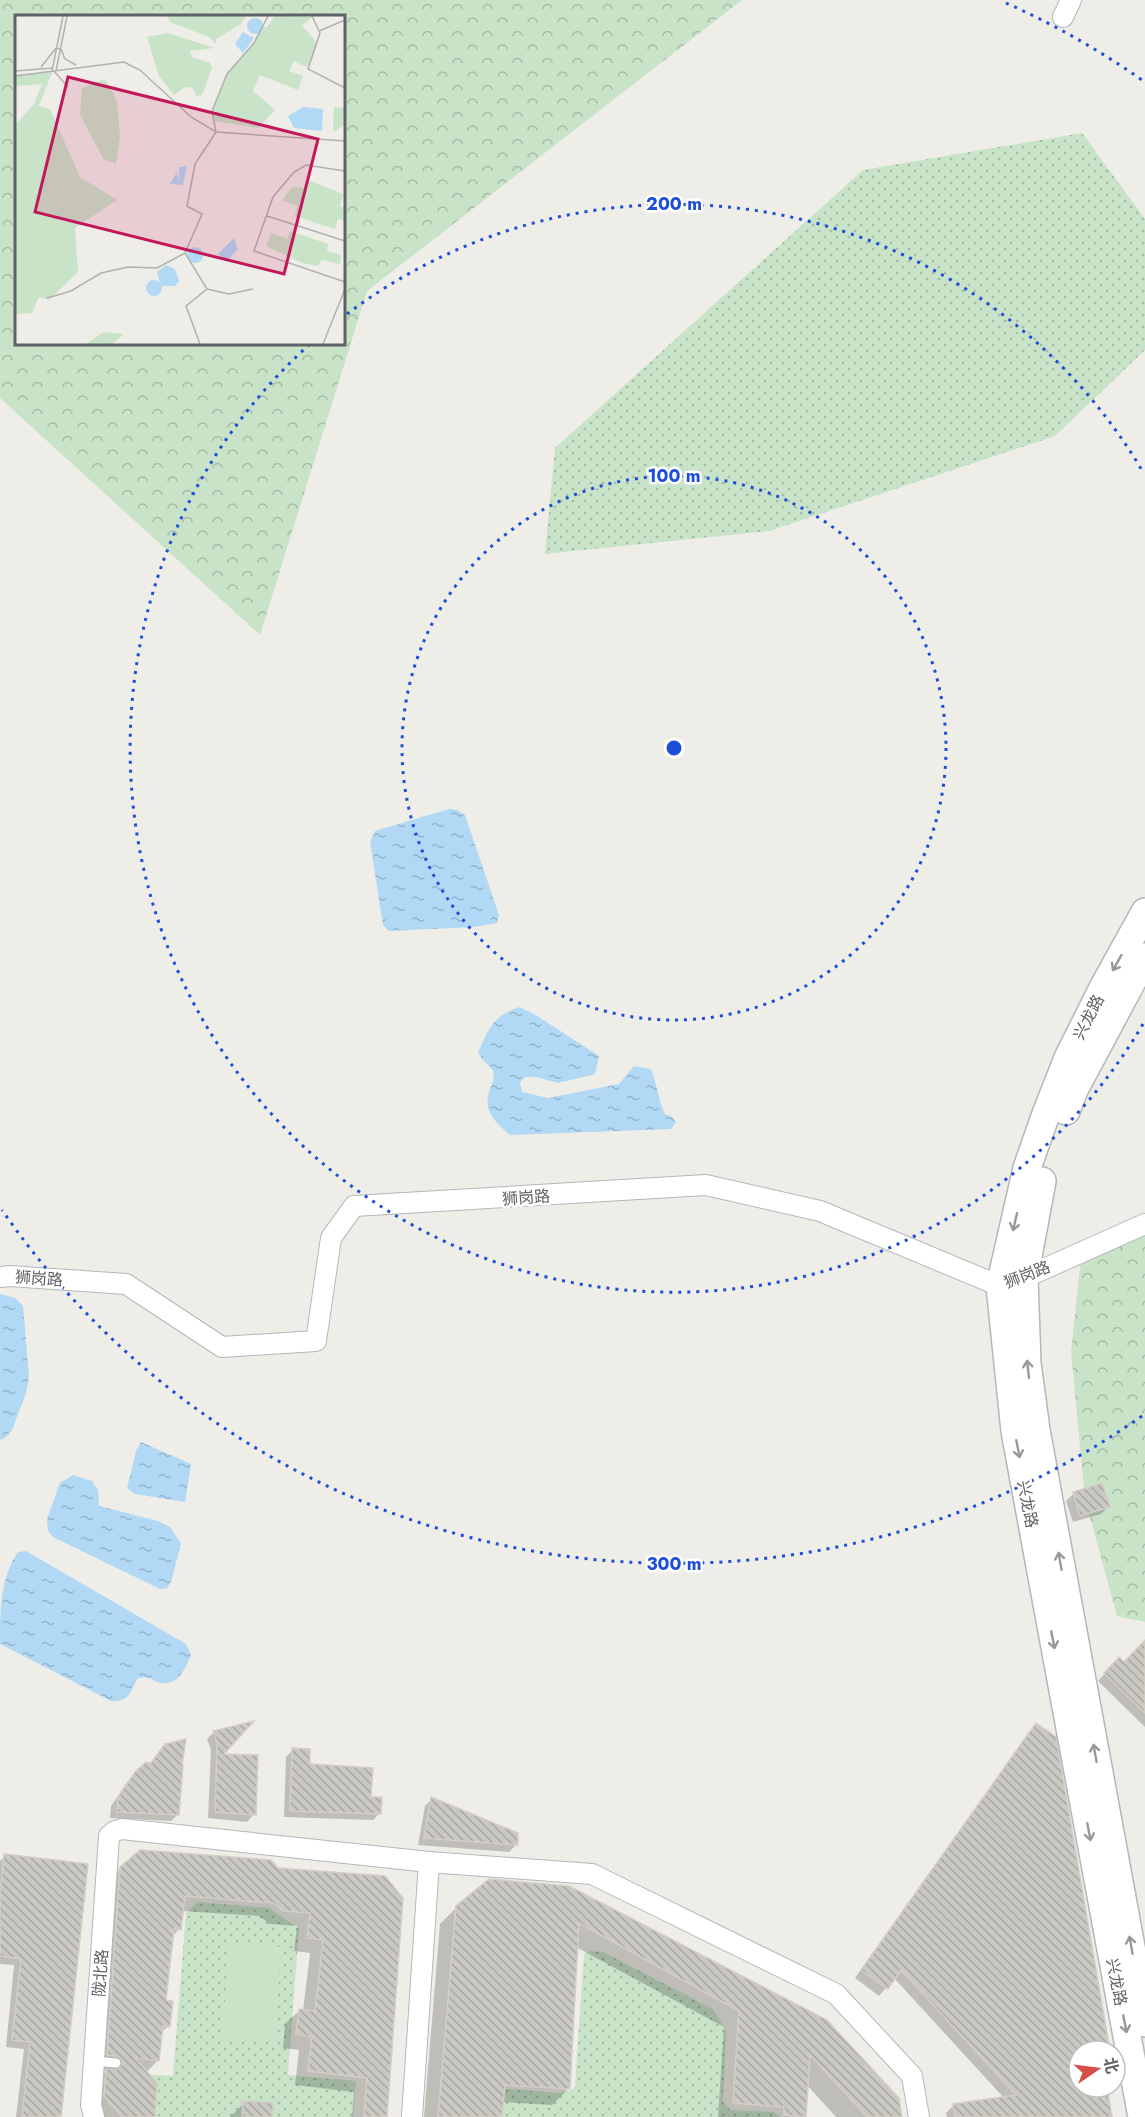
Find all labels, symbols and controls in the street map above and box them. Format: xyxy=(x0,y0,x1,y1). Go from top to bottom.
inset map xyxy=(15,15,345,345)
text: 200 m xyxy=(646,191,702,217)
text: 100 m xyxy=(647,463,701,489)
centre of rings xyxy=(664,738,684,758)
one-way arrow xyxy=(1111,954,1123,971)
street label: 兴龙路 xyxy=(1067,991,1110,1044)
street label: 狮岗路 xyxy=(501,1184,551,1211)
one-way arrow xyxy=(1009,1211,1020,1231)
street label: 狮岗路 xyxy=(1001,1255,1054,1294)
street label: 狮岗路 xyxy=(14,1265,64,1292)
one-way arrow xyxy=(1022,1360,1033,1379)
one-way arrow xyxy=(1013,1438,1024,1458)
street label: 兴龙路 xyxy=(1012,1478,1043,1530)
text: 300 m xyxy=(646,1551,702,1577)
one-way arrow xyxy=(1054,1552,1065,1572)
one-way arrow xyxy=(1048,1630,1059,1650)
one-way arrow xyxy=(1089,1744,1100,1763)
one-way arrow xyxy=(1084,1822,1095,1842)
one-way arrow xyxy=(1125,1935,1136,1955)
street label: 陇北路 xyxy=(87,1948,114,1998)
street label: 兴龙路 xyxy=(1101,1956,1132,2008)
one-way arrow xyxy=(1120,2014,1131,2033)
north arrow xyxy=(1067,2039,1127,2099)
text: 北 xyxy=(1098,2055,1124,2076)

